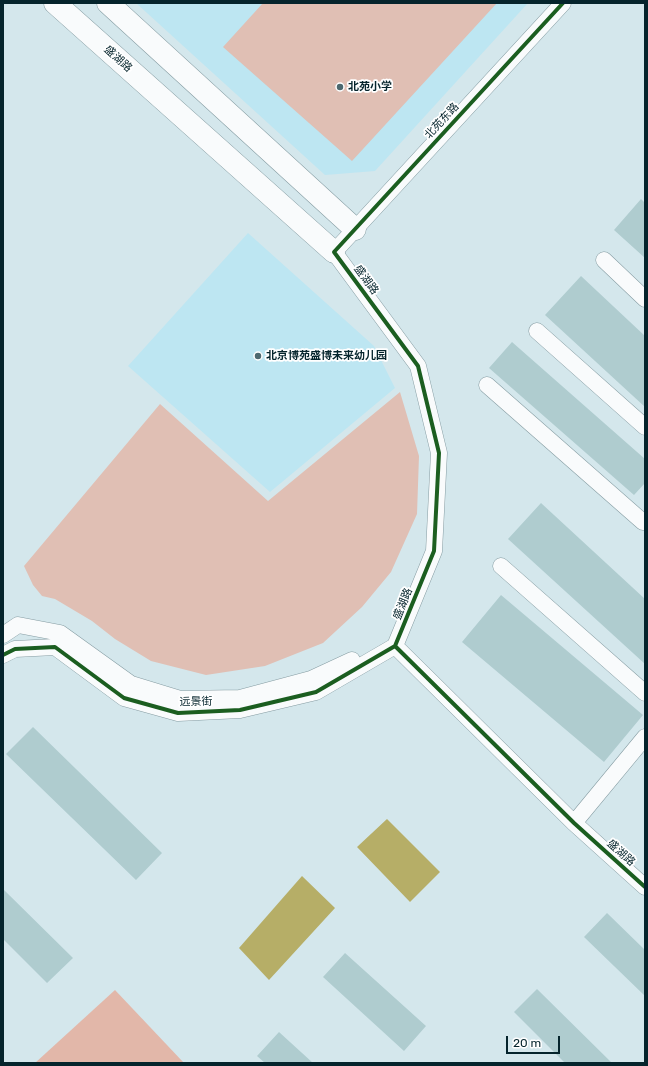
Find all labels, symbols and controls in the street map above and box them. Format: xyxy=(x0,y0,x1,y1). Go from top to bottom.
street label: 盛湖路 xyxy=(101,43,135,75)
place label: 北苑小学 xyxy=(348,80,392,94)
marker: 北苑小学 xyxy=(335,82,345,92)
street label: 北苑东路 xyxy=(422,100,462,142)
street label: 盛湖路 xyxy=(351,263,381,297)
place label: 北京博苑盛博未来幼儿园 xyxy=(266,349,387,363)
marker: 北京博苑盛博未来幼儿园 xyxy=(253,351,263,361)
street label: 盛湖路 xyxy=(391,586,415,622)
street label: 远景街 xyxy=(179,695,213,709)
street label: 盛湖路 xyxy=(604,837,638,869)
scale bar xyxy=(508,1028,562,1054)
text: 20 m xyxy=(513,1036,541,1050)

